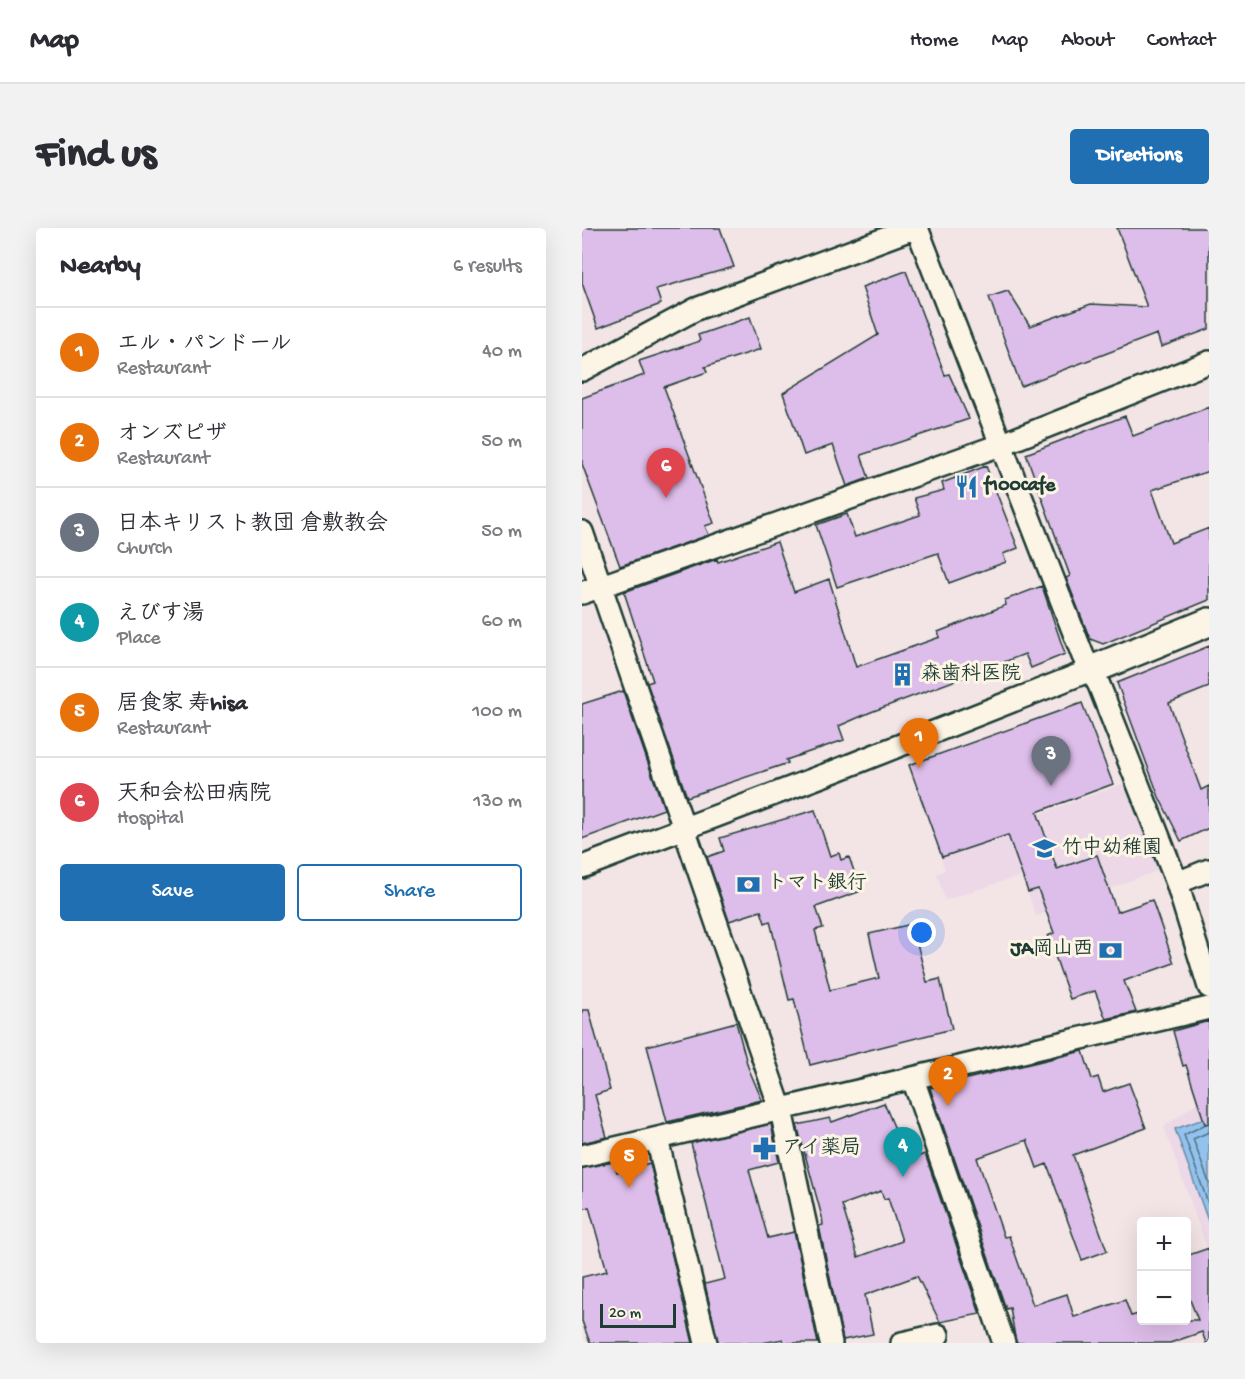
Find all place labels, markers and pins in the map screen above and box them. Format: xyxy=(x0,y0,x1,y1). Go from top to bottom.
pin: 6 xyxy=(646,448,686,498)
restaurant icon: f100cafe xyxy=(953,473,979,499)
place label: f100cafe xyxy=(983,475,1056,498)
building icon: 森歯科医院 xyxy=(890,662,916,688)
place label: 森歯科医院 xyxy=(921,662,1021,687)
pin: 1 xyxy=(900,718,938,768)
pin: 3 xyxy=(1032,736,1070,786)
school or university icon: 竹中幼稚園 xyxy=(1031,836,1057,862)
place label: 竹中幼稚園 xyxy=(1062,836,1162,861)
bank icon: トマト銀行 xyxy=(736,871,762,897)
place label: トマト銀行 xyxy=(767,872,867,896)
bank icon: JA岡山西 xyxy=(1098,937,1124,963)
place label: JA岡山西 xyxy=(1010,938,1093,962)
pin: 2 xyxy=(928,1056,968,1106)
pin: 4 xyxy=(884,1128,922,1177)
pharmacy icon: アイ薬局 xyxy=(751,1136,777,1162)
place label: アイ薬局 xyxy=(782,1136,861,1161)
pin: 5 xyxy=(610,1138,648,1188)

